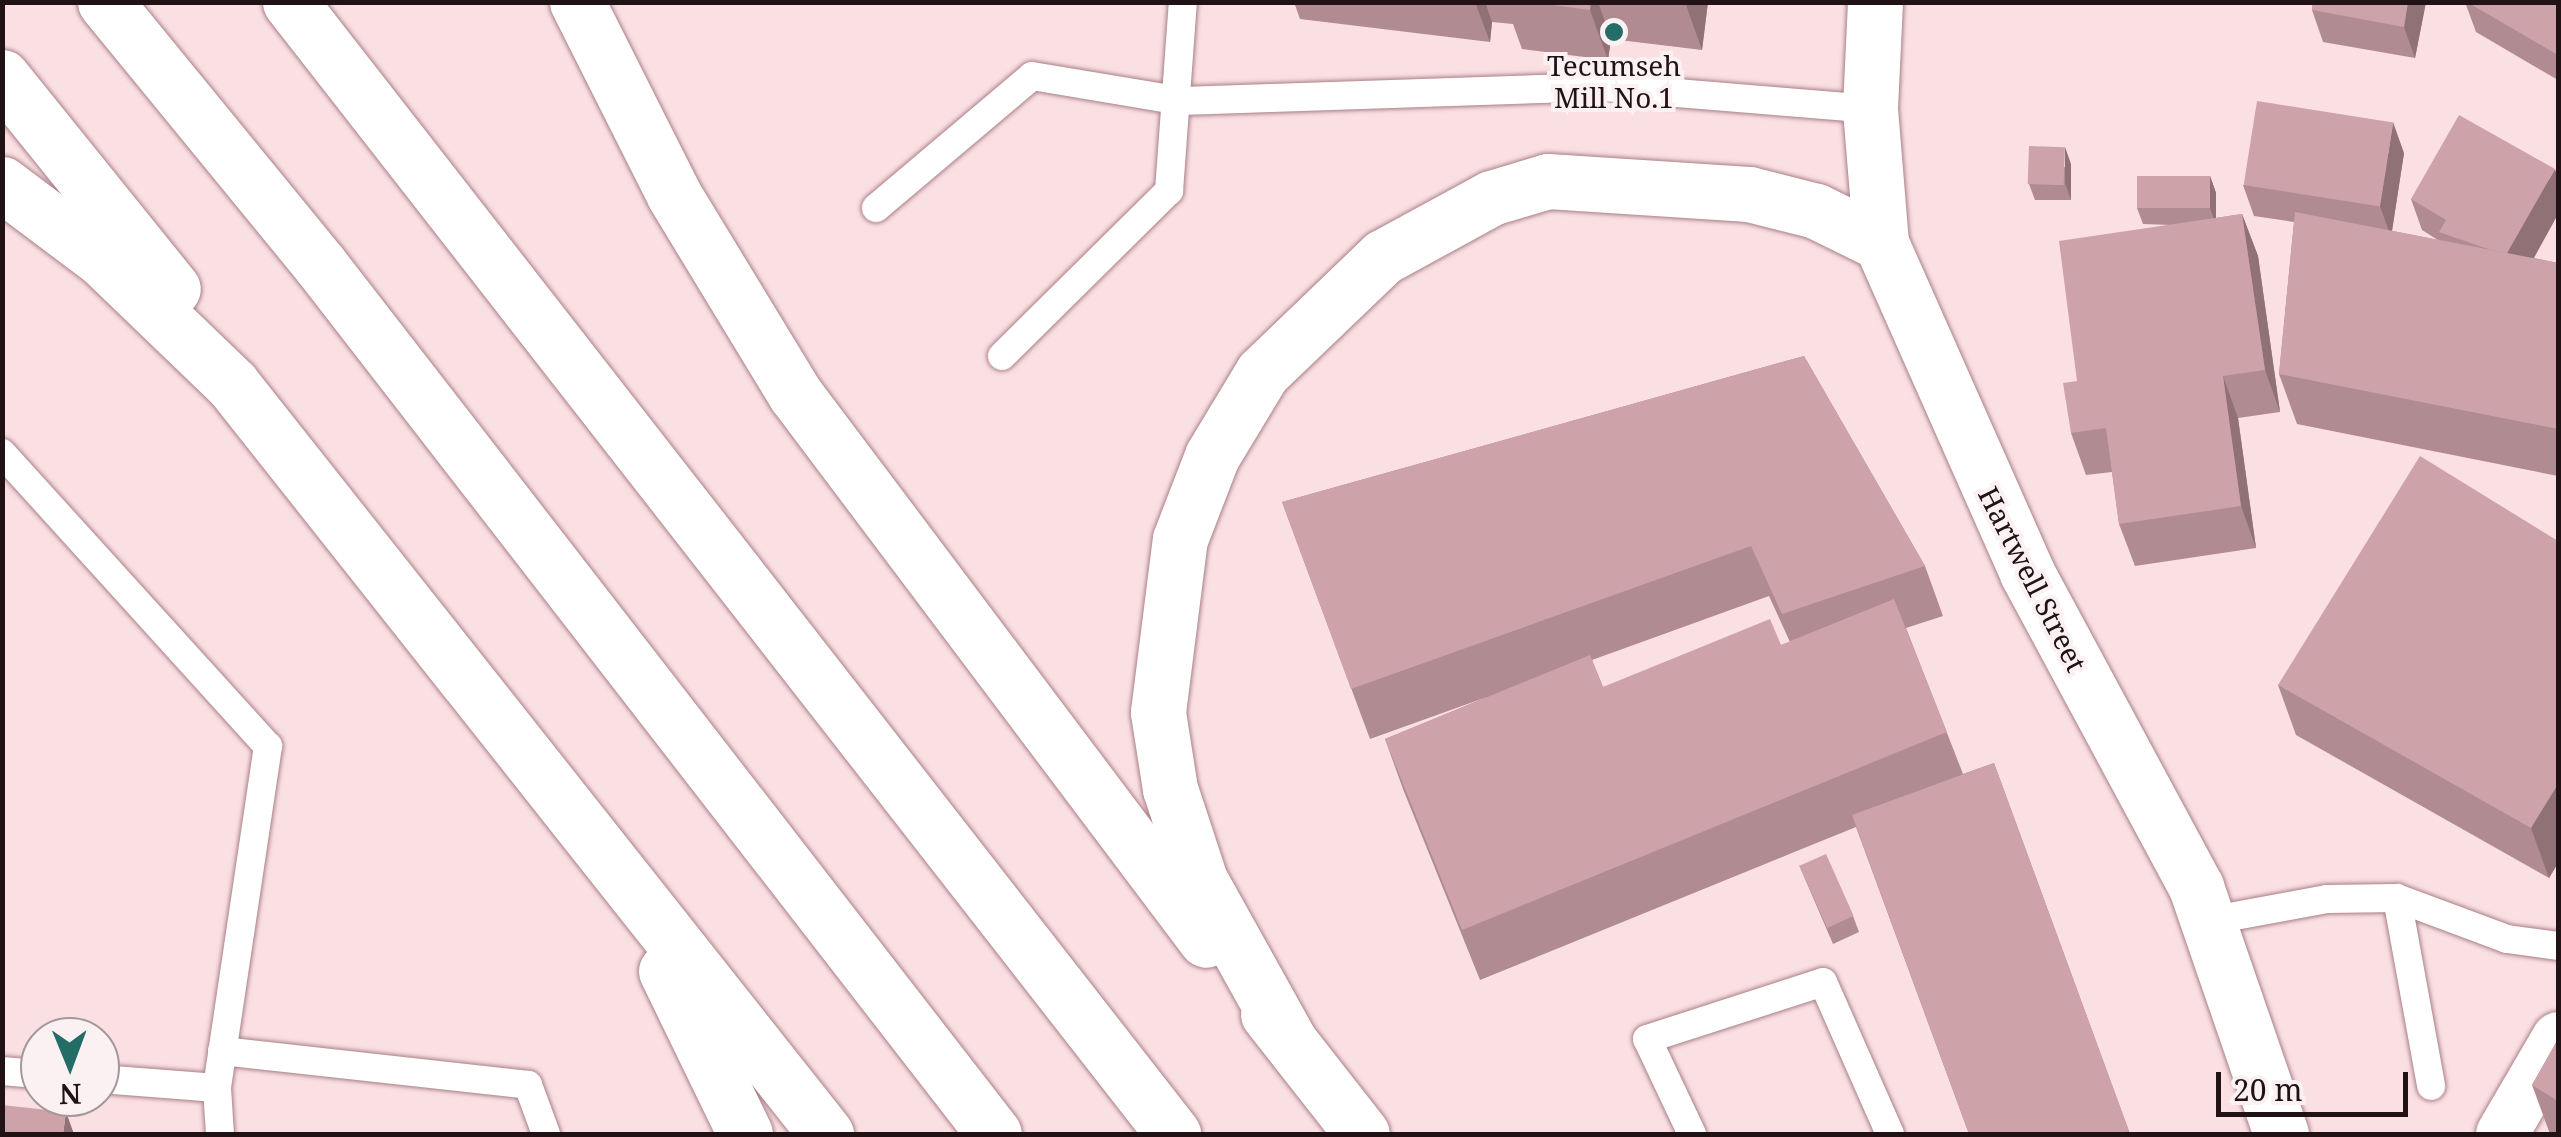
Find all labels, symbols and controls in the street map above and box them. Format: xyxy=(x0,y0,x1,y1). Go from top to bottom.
marker: Tecumseh Mill No.1 xyxy=(1603,21,1625,43)
place label: Tecumseh Mill No.1 xyxy=(1547,48,1681,114)
street label: Hartwell Street xyxy=(1972,481,2094,677)
north arrow xyxy=(20,1017,120,1117)
scale bar xyxy=(2221,1052,2414,1114)
text: 20 m xyxy=(2233,1069,2303,1110)
text: N xyxy=(59,1076,82,1114)

